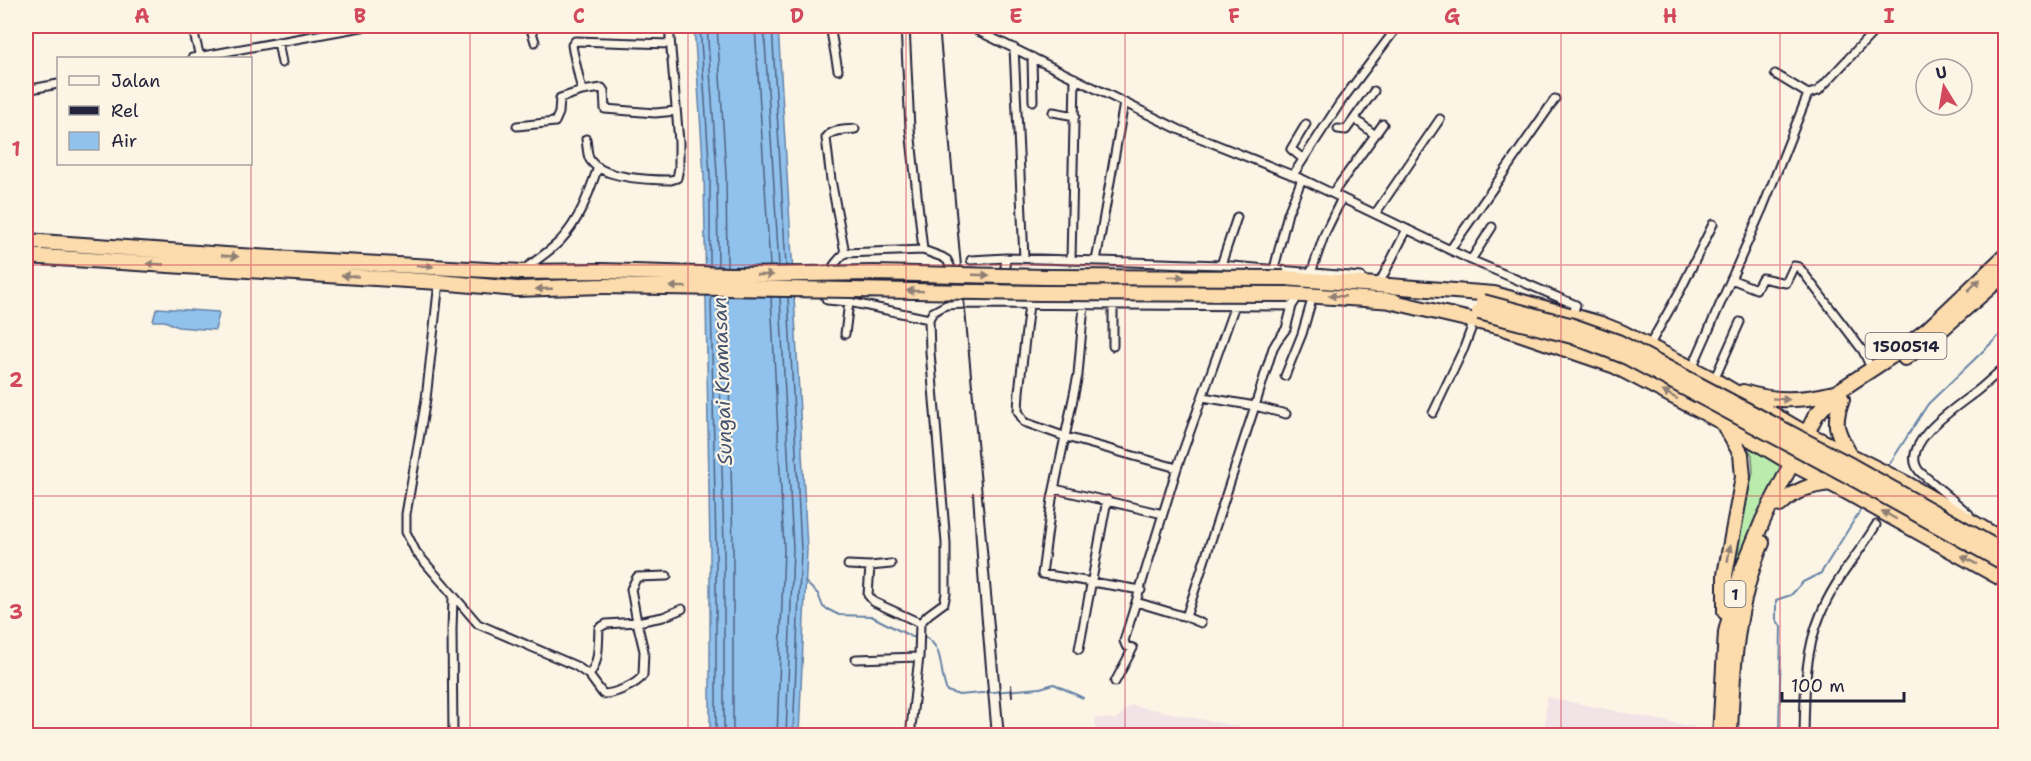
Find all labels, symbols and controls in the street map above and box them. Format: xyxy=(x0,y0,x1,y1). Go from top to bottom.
text: A xyxy=(134,3,150,29)
text: B xyxy=(354,3,366,29)
text: C xyxy=(573,3,585,29)
text: D xyxy=(790,3,804,29)
text: E xyxy=(1009,3,1023,29)
text: F xyxy=(1228,3,1240,29)
text: G xyxy=(1444,3,1460,29)
text: H xyxy=(1663,3,1677,29)
text: I xyxy=(1883,3,1895,29)
legend xyxy=(57,57,252,165)
north arrow xyxy=(1914,57,1974,117)
text: U xyxy=(1934,61,1949,84)
text: Jalan xyxy=(111,69,160,93)
text: Rel xyxy=(111,99,139,123)
text: Air xyxy=(111,129,137,153)
text: 1 xyxy=(11,136,21,162)
one-way arrow xyxy=(221,251,240,260)
one-way arrow xyxy=(146,260,165,269)
one-way arrow xyxy=(416,262,435,271)
one-way arrow xyxy=(755,270,774,279)
one-way arrow xyxy=(971,270,990,280)
one-way arrow xyxy=(340,272,359,281)
one-way arrow xyxy=(1166,272,1185,282)
one-way arrow xyxy=(1966,278,1981,292)
one-way arrow xyxy=(668,282,687,292)
one-way arrow xyxy=(535,284,554,293)
one-way arrow xyxy=(905,287,924,296)
one-way arrow xyxy=(1327,292,1346,301)
water label: Sungai Kramasan xyxy=(706,296,738,466)
road number: 1500514 xyxy=(1866,333,1946,359)
text: 2 xyxy=(9,367,23,393)
one-way arrow xyxy=(1662,390,1679,400)
one-way arrow xyxy=(1772,395,1791,404)
one-way arrow xyxy=(1880,510,1897,520)
one-way arrow xyxy=(1724,543,1733,562)
one-way arrow xyxy=(1960,555,1977,565)
road number: 1 xyxy=(1724,581,1746,607)
text: 3 xyxy=(9,599,23,625)
scale bar xyxy=(1782,665,1904,703)
text: 100 m xyxy=(1791,674,1845,698)

